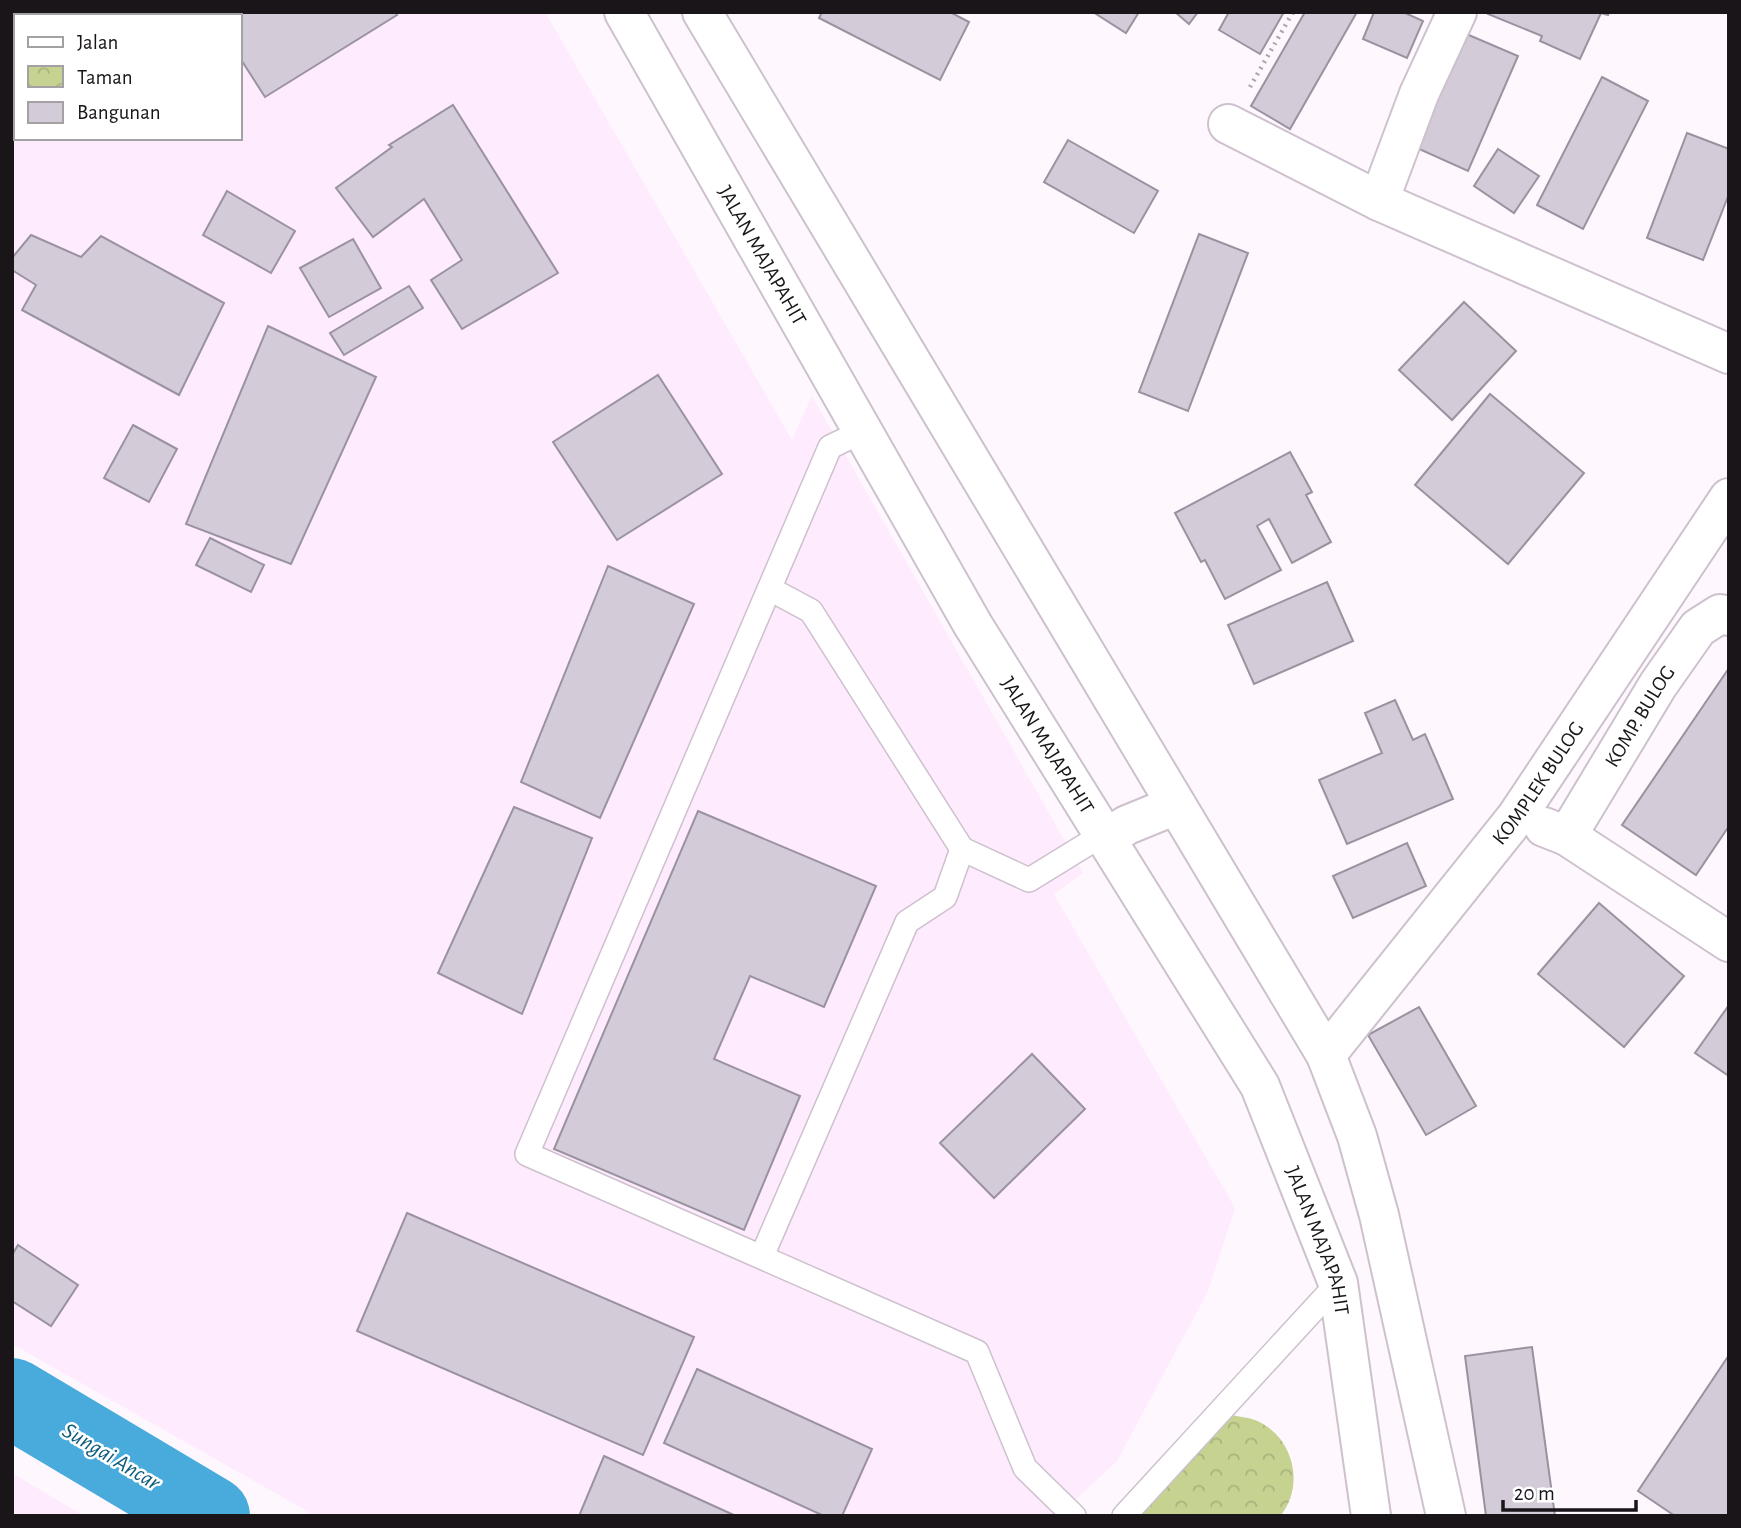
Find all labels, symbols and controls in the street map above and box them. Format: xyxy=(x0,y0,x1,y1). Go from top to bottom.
legend xyxy=(14,14,242,140)
text: Jalan xyxy=(77,32,118,53)
text: Taman xyxy=(77,67,133,88)
text: Bangunan xyxy=(77,102,161,123)
street label: JALAN MAJAPAHIT xyxy=(715,182,810,329)
street label: KOMP. BULOG xyxy=(1601,662,1679,771)
street label: JALAN MAJAPAHIT xyxy=(998,673,1098,817)
street label: KOMPLEK BULOG xyxy=(1488,718,1587,848)
street label: JALAN MAJAPAHIT xyxy=(1282,1163,1353,1316)
water label: Sungai Ancar xyxy=(58,1419,164,1495)
scale bar xyxy=(1503,1468,1636,1512)
text: 20 m xyxy=(1514,1483,1555,1504)

